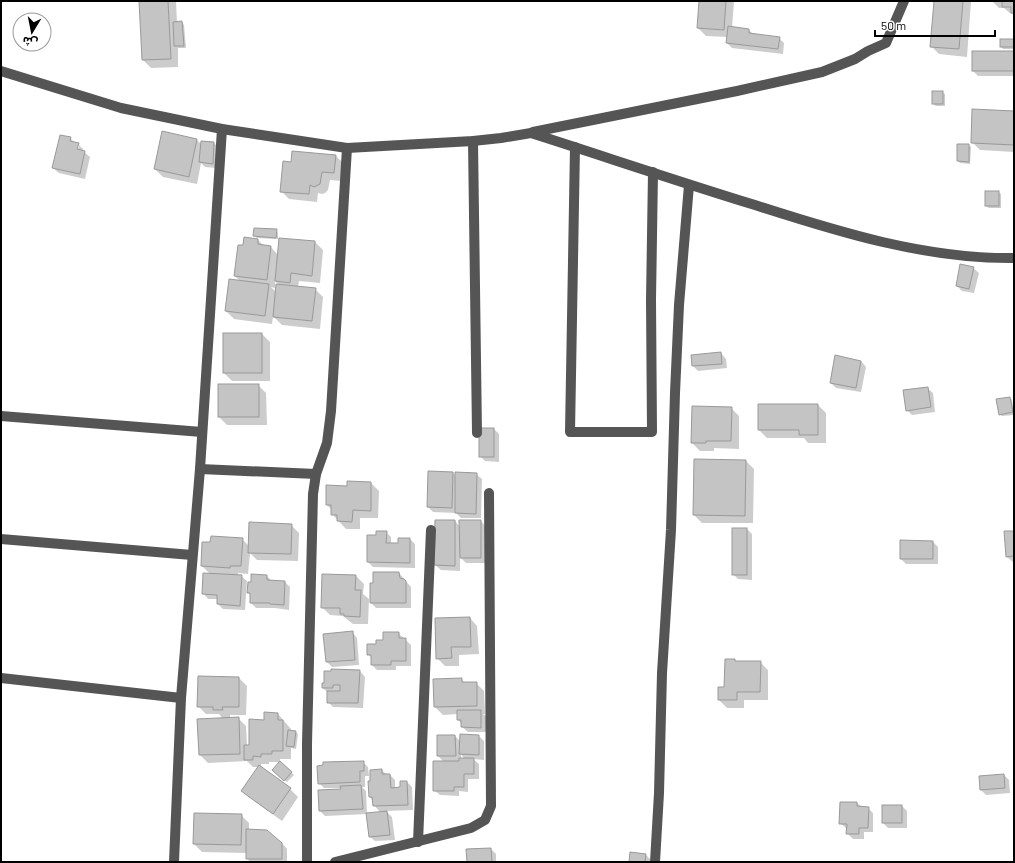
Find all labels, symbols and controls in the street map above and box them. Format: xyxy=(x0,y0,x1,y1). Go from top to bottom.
north arrow xyxy=(12,12,52,52)
scale bar xyxy=(875,12,995,38)
text: 50 m xyxy=(881,18,906,32)
text: ش xyxy=(22,34,39,50)

